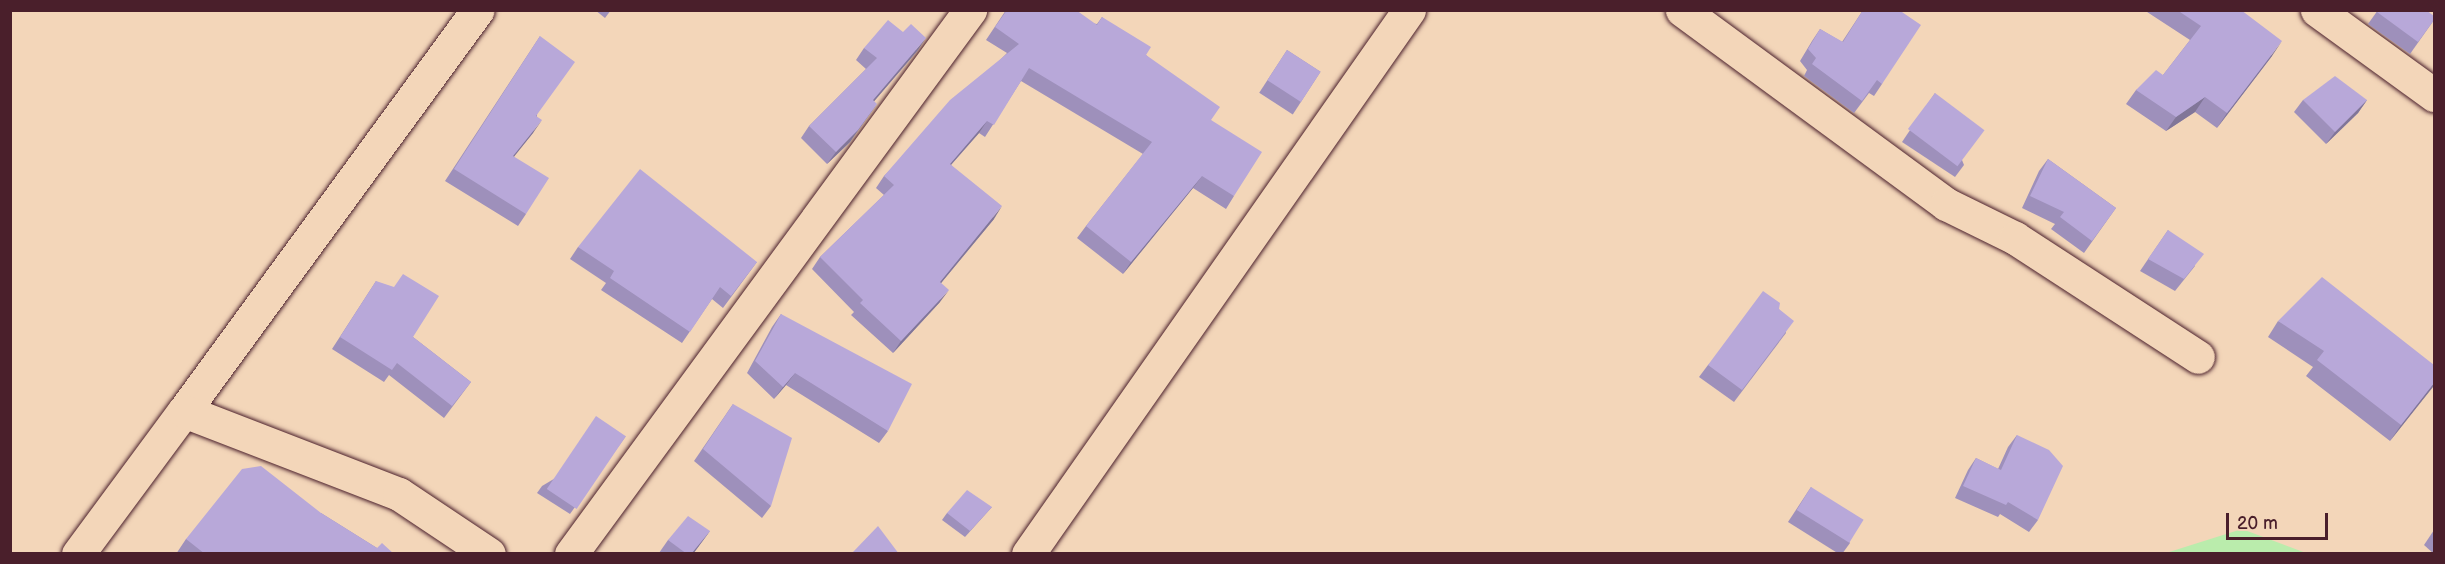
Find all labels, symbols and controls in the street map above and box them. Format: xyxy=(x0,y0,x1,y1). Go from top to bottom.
scale bar xyxy=(2229,501,2331,539)
text: 20 m xyxy=(2237,513,2278,534)

